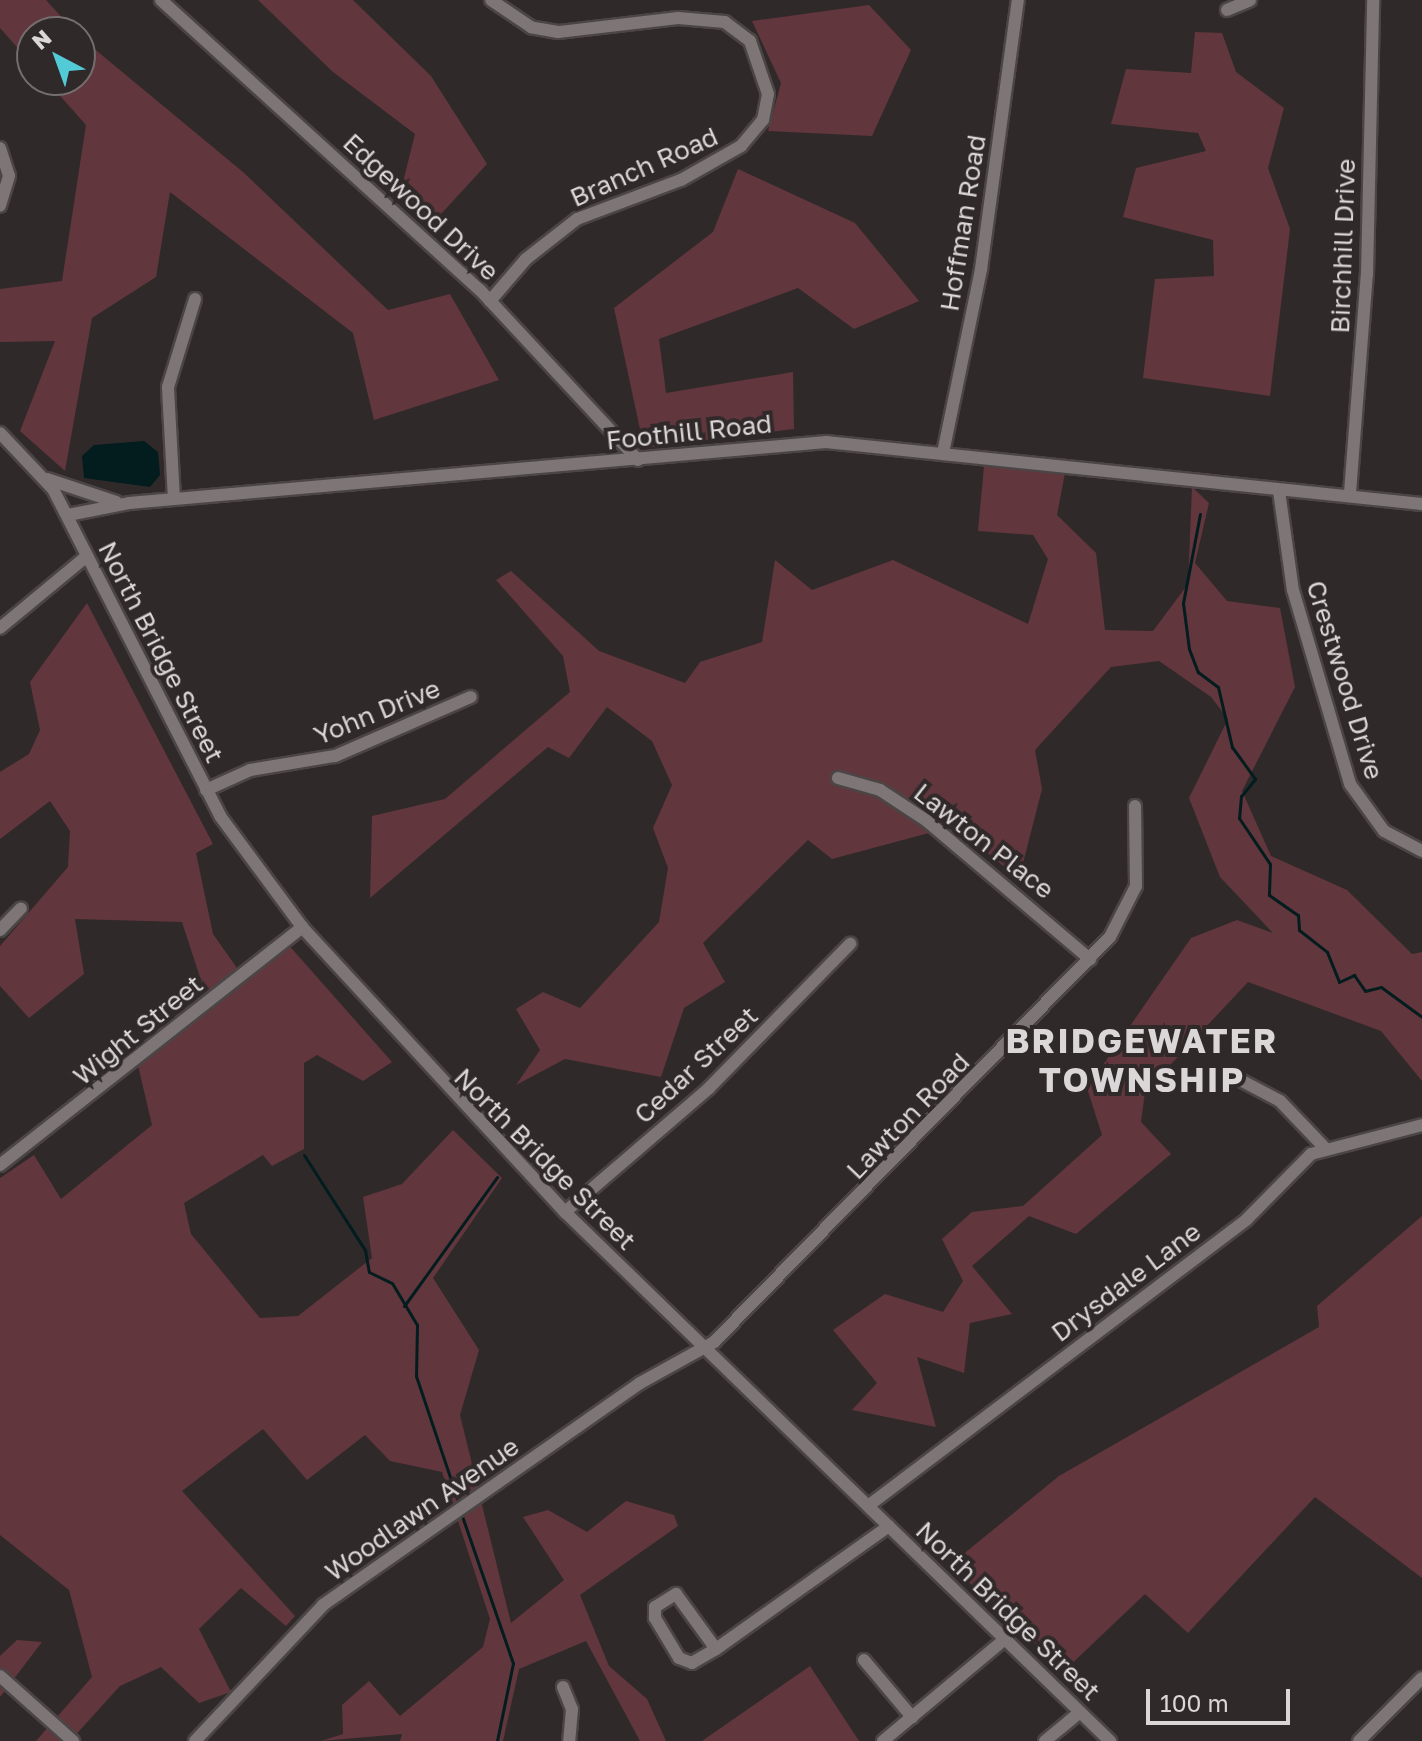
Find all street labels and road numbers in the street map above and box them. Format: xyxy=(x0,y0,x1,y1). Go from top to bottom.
street label: Branch Road xyxy=(565,121,723,213)
street label: Edgewood Drive xyxy=(337,127,505,287)
street label: Hoffman Road xyxy=(934,133,992,313)
street label: Birchhill Drive xyxy=(1324,158,1362,334)
street label: Foothill Road xyxy=(605,408,773,456)
street label: North Bridge Street xyxy=(92,536,230,768)
street label: Crestwood Drive xyxy=(1300,577,1390,783)
street label: Yohn Drive xyxy=(309,673,445,751)
street label: Lawton Place xyxy=(908,777,1060,905)
street label: Wight Street xyxy=(67,968,209,1092)
street label: Cedar Street xyxy=(628,1000,764,1130)
street label: Lawton Road xyxy=(840,1046,976,1186)
street label: North Bridge Street xyxy=(448,1062,642,1256)
street label: Drysdale Lane xyxy=(1045,1216,1207,1348)
street label: Woodlawn Avenue xyxy=(319,1430,525,1588)
street label: North Bridge Street xyxy=(909,1515,1107,1707)

